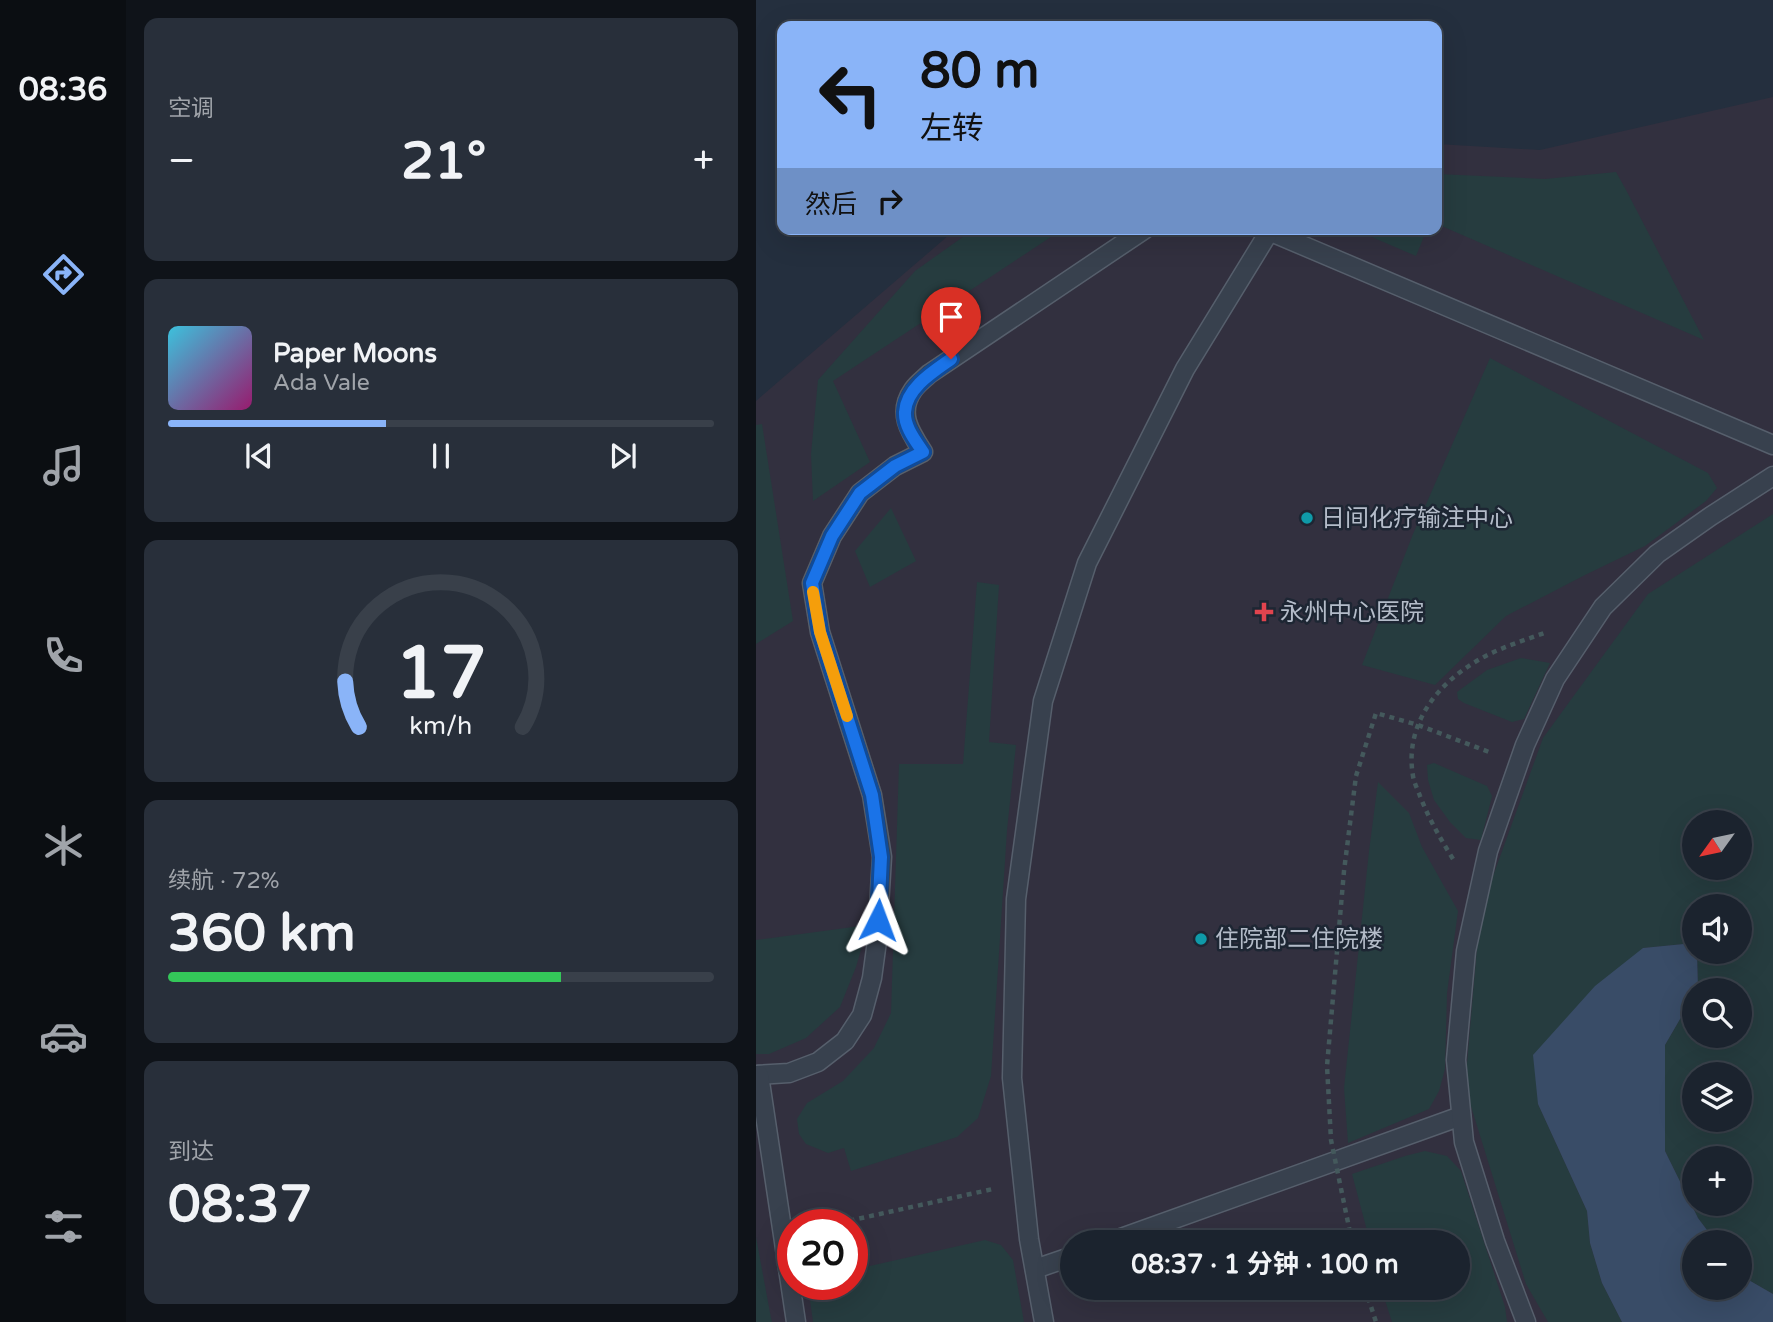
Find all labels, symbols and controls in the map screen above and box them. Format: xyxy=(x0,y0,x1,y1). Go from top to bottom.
text: 80 m xyxy=(920,42,1039,101)
icon: left xyxy=(805,49,896,140)
text: 08:36 xyxy=(19,71,107,109)
text: 空调 xyxy=(168,95,214,123)
text: 左转 xyxy=(920,110,984,148)
text: 21° xyxy=(401,130,486,193)
text: − xyxy=(168,138,195,184)
text: + xyxy=(693,138,714,184)
icon: right xyxy=(871,182,909,220)
text: 然后 xyxy=(805,189,857,220)
icon: directions xyxy=(39,250,88,299)
pin xyxy=(921,287,981,359)
icon: arrive xyxy=(932,298,970,336)
text: Paper Moons xyxy=(273,338,437,369)
text: Ada Vale xyxy=(273,369,370,397)
icon: previous xyxy=(240,437,278,475)
icon: pause xyxy=(422,437,460,475)
icon: next xyxy=(604,437,642,475)
icon: music xyxy=(39,441,88,490)
place label: 日间化疗输注中心 xyxy=(1321,504,1513,533)
marker: 日间化疗输注中心 xyxy=(1299,510,1315,526)
place label: 永州中心医院 xyxy=(1280,598,1424,627)
marker: 永州中心医院 xyxy=(1254,602,1274,622)
text: 17 xyxy=(395,630,487,718)
icon: phone xyxy=(39,631,88,680)
text: km/h xyxy=(410,711,472,741)
north arrow xyxy=(1682,810,1752,880)
map controls xyxy=(1682,810,1752,1300)
icon: climate xyxy=(39,821,88,870)
text: 续航 · 72% xyxy=(168,867,280,895)
position arrow xyxy=(841,883,915,957)
button: sound xyxy=(1682,894,1752,964)
text: 360 km xyxy=(168,902,356,965)
place label: 住院部二住院楼 xyxy=(1215,925,1383,954)
marker: 住院部二住院楼 xyxy=(1193,931,1209,947)
button: search xyxy=(1682,978,1752,1048)
icon: car xyxy=(39,1012,88,1061)
button: layers xyxy=(1682,1062,1752,1132)
text: 到达 xyxy=(168,1138,214,1166)
button: + xyxy=(1682,1146,1752,1216)
text: 08:37 xyxy=(168,1173,312,1236)
icon: filters xyxy=(39,1202,88,1251)
speed limit sign: 20 xyxy=(777,1209,868,1300)
button: − xyxy=(1682,1230,1752,1300)
text: 08:37 · 1 分钟 · 100 m xyxy=(1131,1249,1399,1280)

